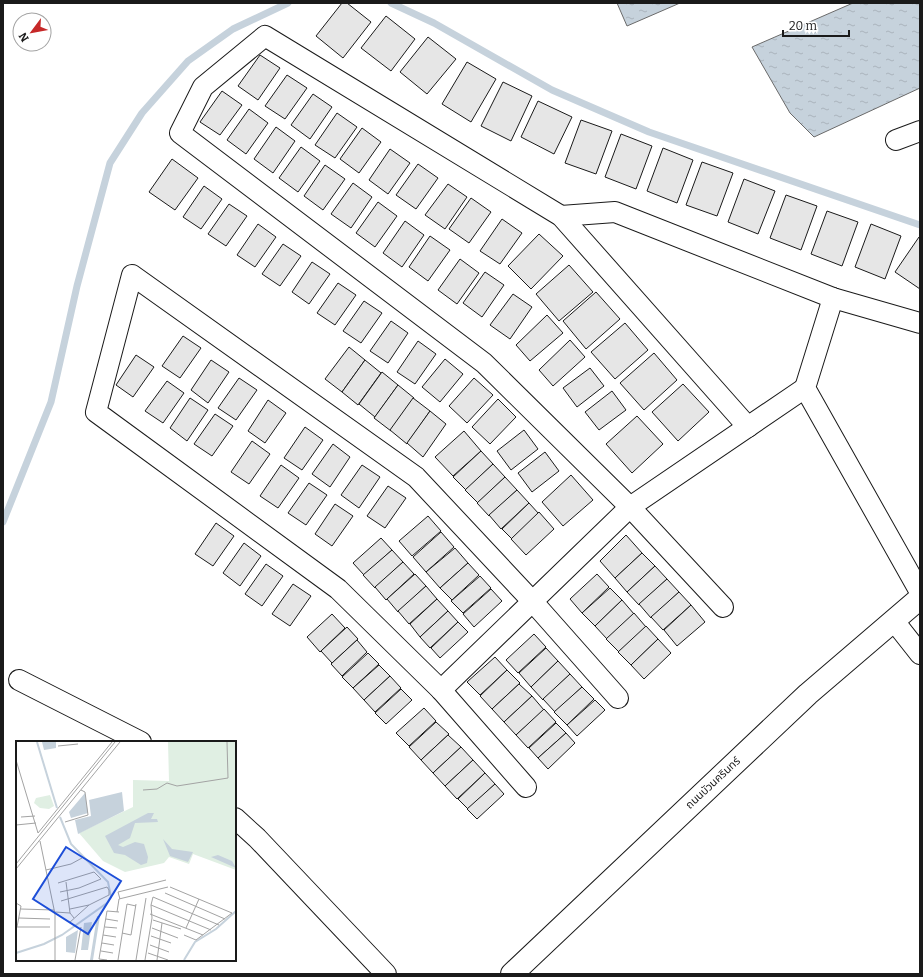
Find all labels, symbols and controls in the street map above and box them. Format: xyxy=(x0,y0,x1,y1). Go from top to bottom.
north arrow xyxy=(12,12,52,52)
scale bar xyxy=(783,12,849,38)
text: 20 m xyxy=(789,19,818,33)
text: N xyxy=(16,30,32,44)
inset map xyxy=(16,741,236,961)
street label: ถนนบัวนครินทร์ xyxy=(683,754,743,812)

